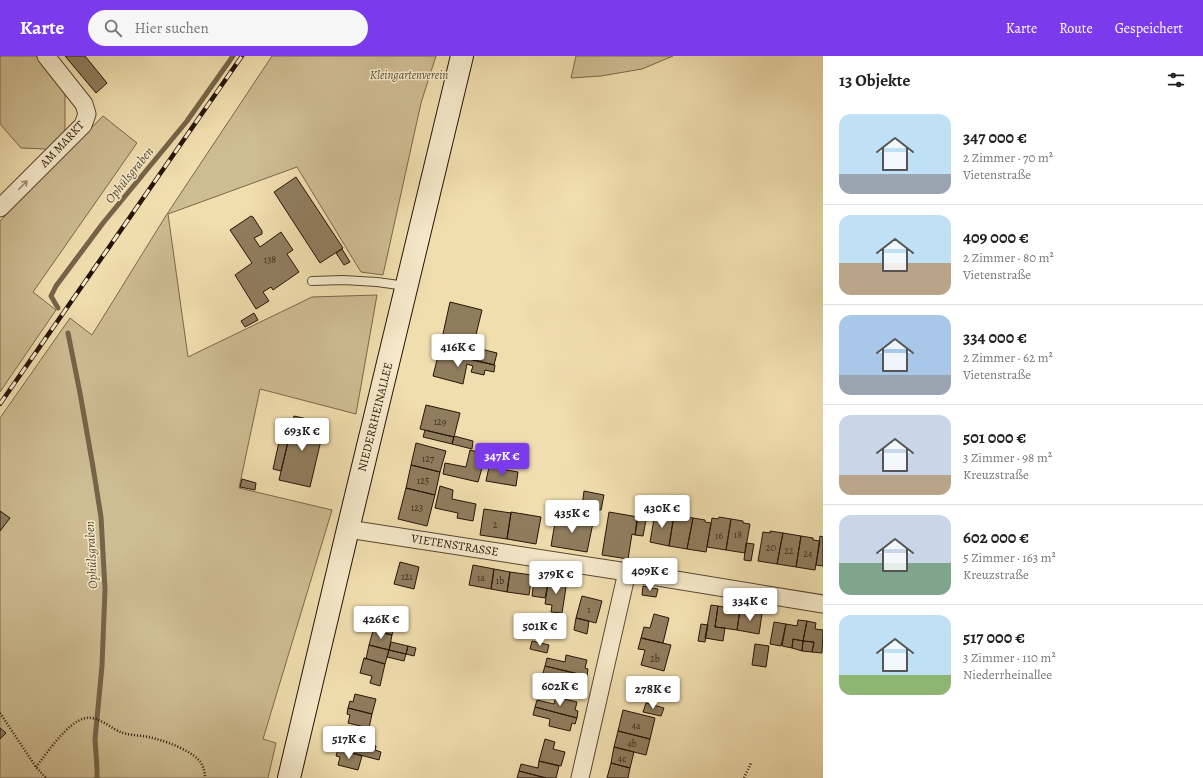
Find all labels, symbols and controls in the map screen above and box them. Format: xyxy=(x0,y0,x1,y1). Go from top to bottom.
search box xyxy=(88,10,368,46)
text: Karte xyxy=(20,15,64,41)
icon: search xyxy=(102,17,124,39)
text: Hier suchen xyxy=(134,18,209,38)
text: Karte xyxy=(1006,19,1037,38)
text: Route xyxy=(1059,19,1093,38)
text: Gespeichert xyxy=(1115,19,1183,38)
park label: Kleingartenverein xyxy=(370,67,448,83)
text: 13 Objekte xyxy=(839,69,910,92)
icon: filters xyxy=(1165,69,1187,91)
street label: AM MARKT xyxy=(36,117,88,171)
text: 347 000 € xyxy=(963,126,1027,149)
icon: home xyxy=(871,130,919,178)
water label: Ophülsgraben xyxy=(101,143,157,207)
text: 2 Zimmer · 70 m² xyxy=(963,149,1053,166)
text: Vietenstraße xyxy=(963,166,1031,183)
one-way arrow xyxy=(18,180,28,190)
text: 409 000 € xyxy=(963,226,1029,249)
icon: home xyxy=(871,231,919,279)
text: 2 Zimmer · 80 m² xyxy=(963,249,1054,266)
house number: 138 xyxy=(264,253,276,266)
text: Vietenstraße xyxy=(963,266,1031,283)
text: 334 000 € xyxy=(963,326,1027,349)
icon: home xyxy=(871,331,919,379)
pin: 416K € xyxy=(425,334,491,368)
text: 416K € xyxy=(440,338,476,355)
text: 2 Zimmer · 62 m² xyxy=(963,349,1053,366)
street label: NIEDERRHEINALLEE xyxy=(354,361,396,473)
text: Vietenstraße xyxy=(963,366,1031,383)
house number: 129 xyxy=(434,415,447,428)
pin: 693K € xyxy=(269,418,335,452)
text: 693K € xyxy=(284,422,320,439)
text: 501 000 € xyxy=(963,426,1026,449)
icon: home xyxy=(871,431,919,479)
pin: 347K € xyxy=(469,443,535,477)
text: 347K € xyxy=(484,447,520,464)
text: 3 Zimmer · 98 m² xyxy=(963,449,1052,466)
house number: 127 xyxy=(422,452,435,465)
text: Kreuzstraße xyxy=(963,466,1029,483)
house number: 125 xyxy=(417,474,429,487)
pin: 430K € xyxy=(629,495,695,529)
text: 430K € xyxy=(644,499,680,516)
pin: 435K € xyxy=(539,500,605,534)
house number: 123 xyxy=(411,501,423,514)
text: 435K € xyxy=(554,504,590,521)
house number: 2 xyxy=(493,518,498,531)
water label: Ophülsgraben xyxy=(81,521,101,589)
text: 602 000 € xyxy=(963,526,1029,549)
house number: 18 xyxy=(734,528,742,541)
house number: 16 xyxy=(715,529,723,542)
street label: VIETENSTRASSE xyxy=(409,530,500,560)
icon: home xyxy=(871,531,919,579)
house number: 20 xyxy=(766,541,776,554)
house number: 22 xyxy=(784,544,794,557)
house number: 24 xyxy=(803,547,813,560)
text: 5 Zimmer · 163 m² xyxy=(963,549,1056,566)
pin: 409K € xyxy=(617,558,683,592)
pin: 379K € xyxy=(523,561,589,595)
text: 409K € xyxy=(632,562,668,579)
text: 379K € xyxy=(538,565,574,582)
text: Kreuzstraße xyxy=(963,566,1029,583)
house number: 121 xyxy=(401,570,413,583)
house number: 1a xyxy=(477,571,485,584)
house number: 1b xyxy=(496,574,504,587)
pin: 334K € xyxy=(717,588,783,622)
text: 334K € xyxy=(732,592,768,609)
house number: 1 xyxy=(587,603,591,616)
pin: 426K € xyxy=(348,606,414,640)
text: 426K € xyxy=(363,610,399,627)
pin: 501K € xyxy=(507,613,573,647)
text: 501K € xyxy=(522,617,558,634)
text: 517 000 € xyxy=(963,626,1025,649)
icon: home xyxy=(871,631,919,679)
text: 3 Zimmer · 110 m² xyxy=(963,649,1056,666)
house number: 2b xyxy=(650,652,660,665)
text: Niederrheinallee xyxy=(963,666,1052,683)
pin: 602K € xyxy=(527,673,593,707)
pin: 278K € xyxy=(620,676,686,710)
text: 602K € xyxy=(541,677,579,694)
text: 278K € xyxy=(635,680,671,697)
house number: 4a xyxy=(631,719,641,732)
pin: 517K € xyxy=(316,726,382,760)
text: 517K € xyxy=(332,730,366,747)
house number: 4b xyxy=(627,737,637,750)
house number: 4c xyxy=(618,752,626,765)

